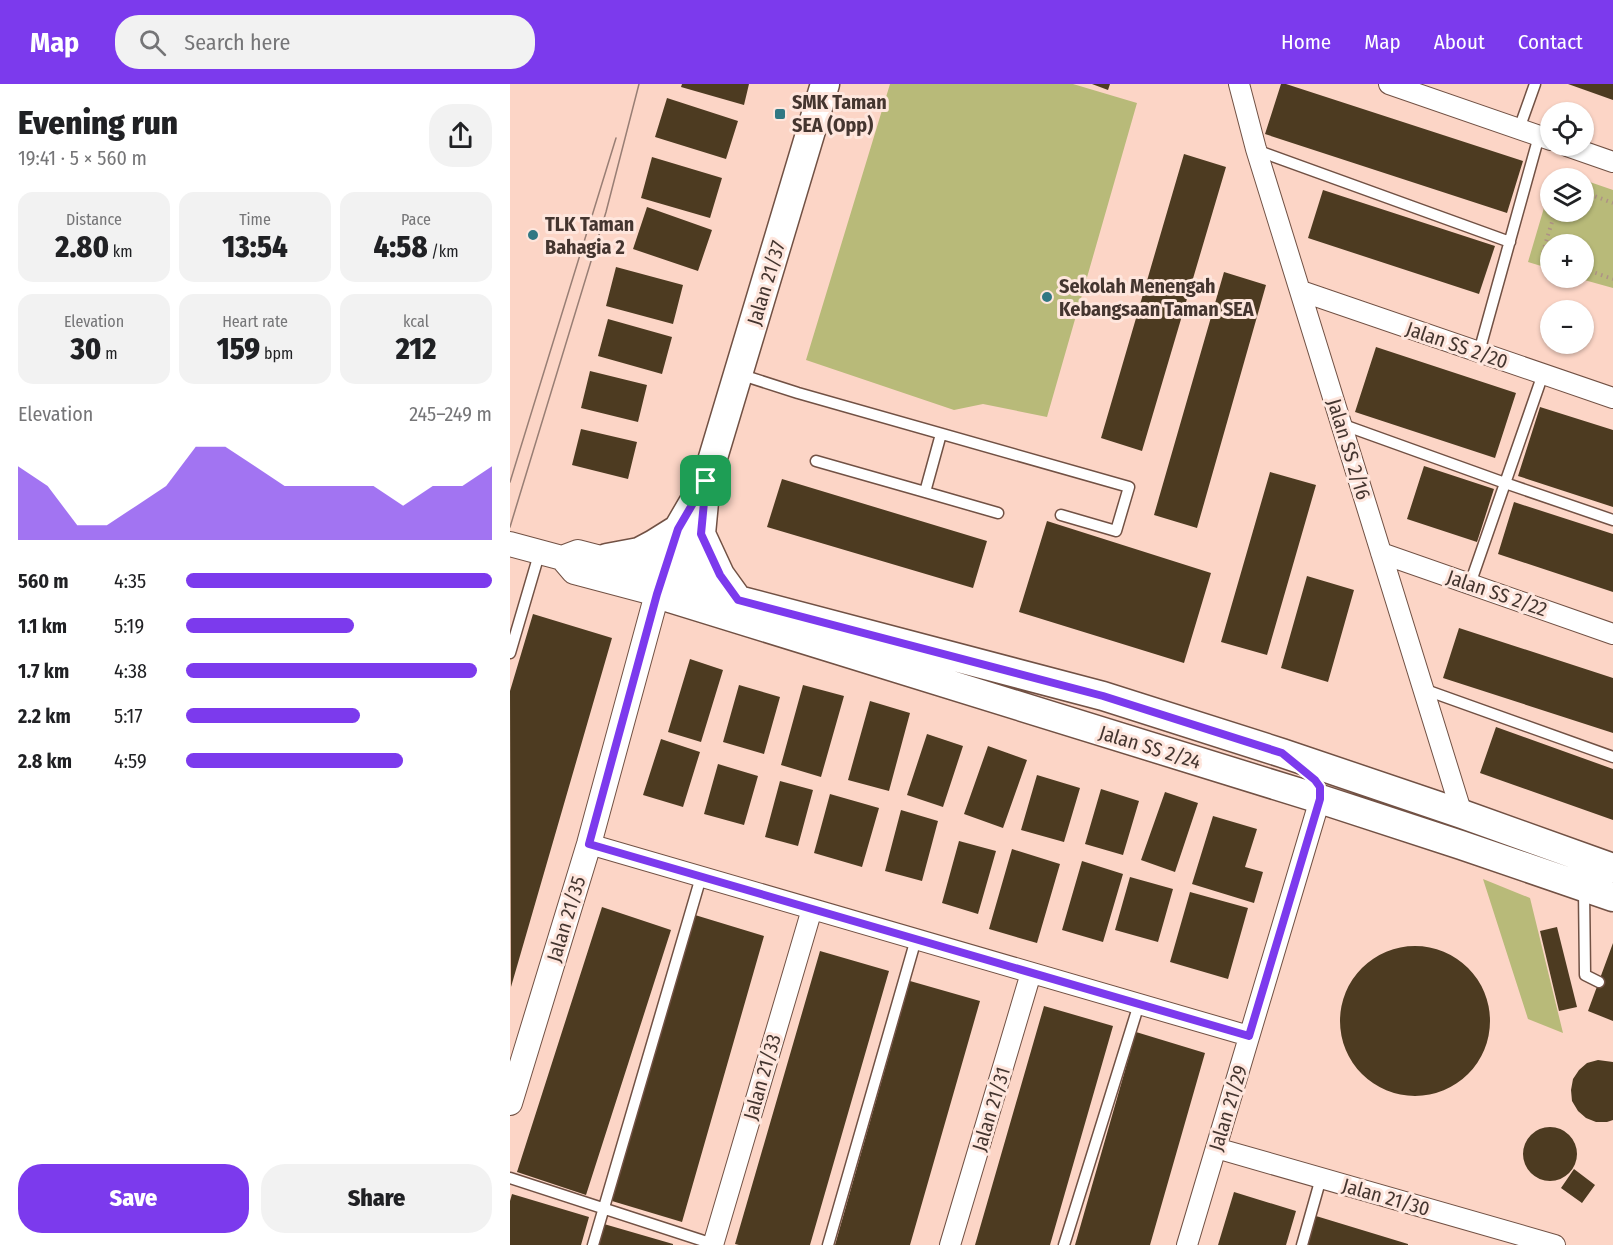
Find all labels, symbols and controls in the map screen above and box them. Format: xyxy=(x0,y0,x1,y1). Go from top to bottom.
search box xyxy=(115,15,535,69)
text: Map xyxy=(30,26,79,59)
icon: search xyxy=(136,26,169,59)
text: Search here xyxy=(184,29,290,56)
text: Home xyxy=(1281,29,1331,55)
text: Map xyxy=(1364,29,1401,55)
text: About xyxy=(1434,29,1485,55)
text: Contact xyxy=(1518,29,1583,55)
place label: SMK Taman SEA (Opp) xyxy=(792,90,887,137)
map controls xyxy=(1540,102,1594,354)
button: locate xyxy=(1540,102,1594,156)
text: Evening run xyxy=(18,103,178,143)
button: share xyxy=(429,104,492,167)
marker: SMK Taman SEA (Opp) xyxy=(773,107,787,121)
text: 19:41 · 5 × 560 m xyxy=(18,146,147,170)
button: layers xyxy=(1540,168,1594,222)
text: Distance xyxy=(66,210,122,229)
text: Time xyxy=(239,210,271,229)
text: Pace xyxy=(401,210,431,229)
place label: TLK Taman Bahagia 2 xyxy=(545,212,634,259)
marker: TLK Taman Bahagia 2 xyxy=(526,228,540,242)
text: 2.80 xyxy=(55,229,109,265)
text: 13:54 xyxy=(222,229,288,265)
text: 4:58 xyxy=(373,229,428,265)
button: + xyxy=(1540,234,1594,288)
street label: Jalan 21/37 xyxy=(742,238,790,328)
text: km xyxy=(109,242,133,261)
text: /km xyxy=(428,242,459,261)
place label: Sekolah Menengah Kebangsaan Taman SEA xyxy=(1059,274,1255,321)
marker: Sekolah Menengah Kebangsaan Taman SEA xyxy=(1040,290,1054,304)
button: − xyxy=(1540,300,1594,354)
text: Elevation xyxy=(64,312,124,331)
text: Heart rate xyxy=(222,312,288,331)
text: kcal xyxy=(403,312,429,331)
street label: Jalan SS 2/20 xyxy=(1403,316,1511,374)
text: 30 xyxy=(70,331,101,367)
text: 159 xyxy=(217,331,260,367)
text: 212 xyxy=(396,331,436,367)
text: m xyxy=(101,344,118,363)
text: bpm xyxy=(260,344,293,363)
street label: Jalan SS 2/16 xyxy=(1322,396,1376,502)
text: Elevation xyxy=(18,402,93,426)
text: 245–249 m xyxy=(409,402,492,426)
pin xyxy=(680,455,731,506)
icon: arrive xyxy=(689,464,722,497)
street label: Jalan SS 2/22 xyxy=(1444,565,1551,621)
text: 560 m xyxy=(18,569,69,593)
text: 4:35 xyxy=(114,569,146,593)
text: 1.1 km xyxy=(18,614,67,638)
text: 5:19 xyxy=(114,614,144,638)
text: 1.7 km xyxy=(18,659,69,683)
text: 4:38 xyxy=(114,659,147,683)
text: 2.2 km xyxy=(18,704,71,728)
text: 5:17 xyxy=(114,704,143,728)
street label: Jalan SS 2/24 xyxy=(1096,720,1204,774)
text: 2.8 km xyxy=(18,749,72,773)
text: 4:59 xyxy=(114,749,147,773)
street label: Jalan 21/35 xyxy=(542,873,590,965)
street label: Jalan 21/33 xyxy=(738,1031,786,1123)
street label: Jalan 21/29 xyxy=(1204,1062,1252,1154)
street label: Jalan 21/31 xyxy=(967,1064,1015,1154)
button: Save xyxy=(18,1164,249,1233)
button: Share xyxy=(261,1164,492,1233)
street label: Jalan 21/30 xyxy=(1340,1173,1432,1221)

